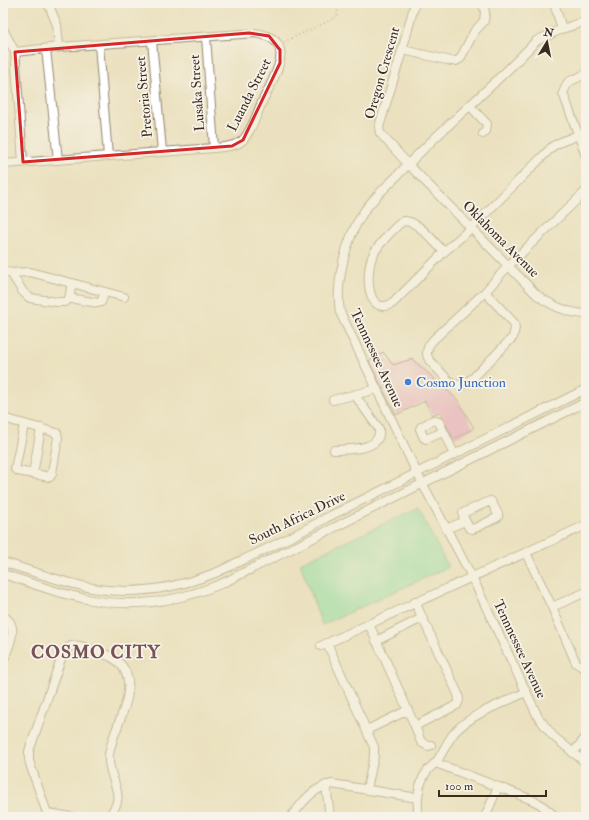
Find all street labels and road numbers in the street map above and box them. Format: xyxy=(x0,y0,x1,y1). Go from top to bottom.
street label: Oregon Crescent xyxy=(361,24,403,121)
street label: Lusaka Street xyxy=(186,54,208,132)
street label: Pretoria Street xyxy=(132,55,156,138)
street label: Luanda Street xyxy=(223,55,275,134)
street label: Oklahoma Avenue xyxy=(459,197,543,281)
street label: Tennnessee Avenue xyxy=(347,306,407,410)
street label: South Africa Drive xyxy=(246,487,348,549)
street label: Tennnessee Avenue xyxy=(490,597,550,701)

